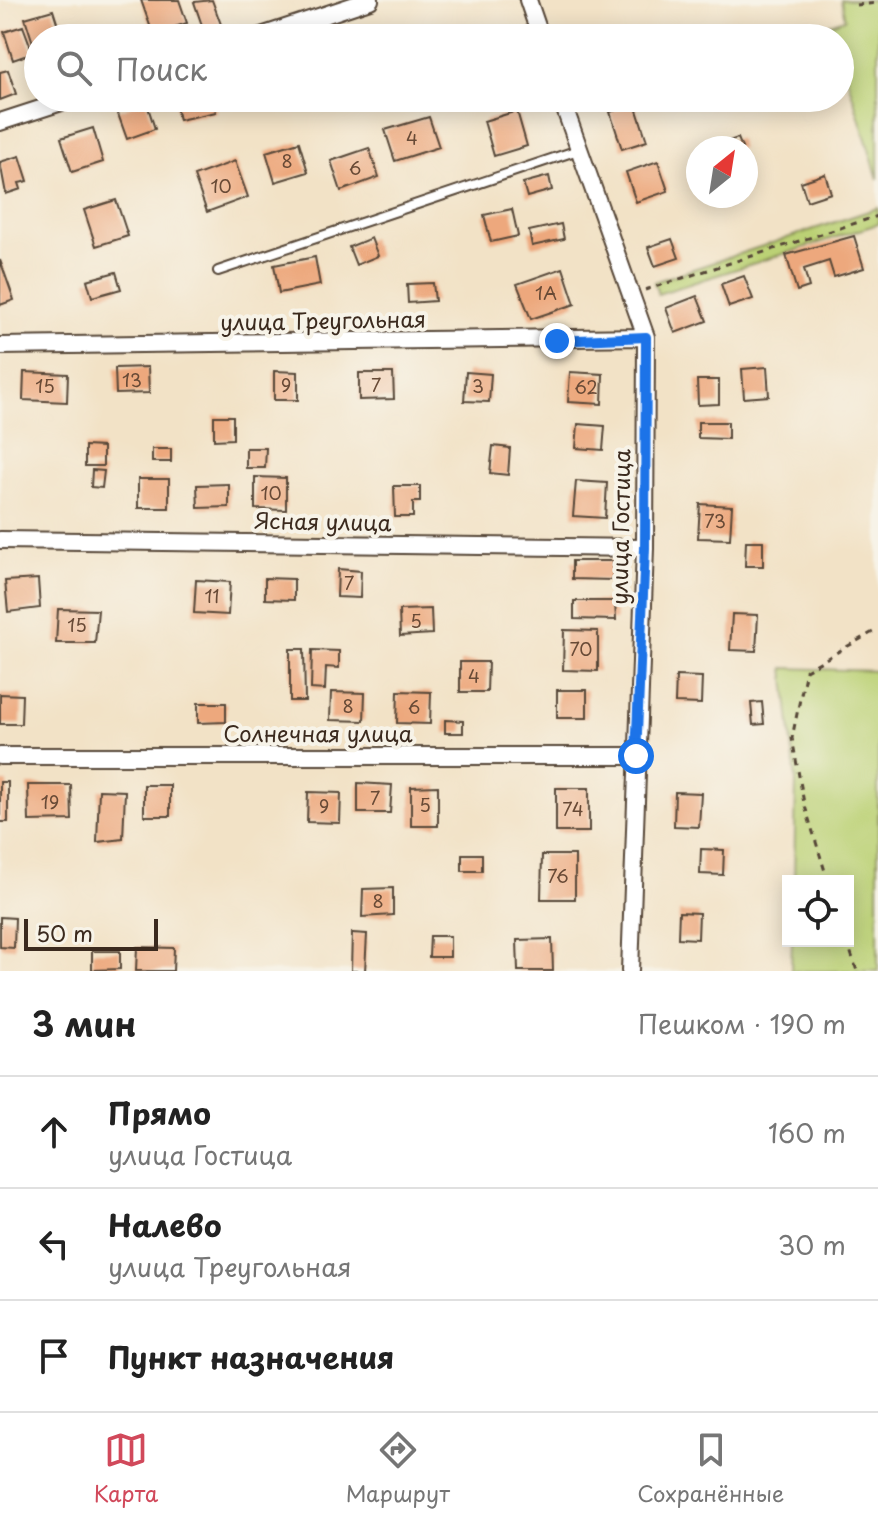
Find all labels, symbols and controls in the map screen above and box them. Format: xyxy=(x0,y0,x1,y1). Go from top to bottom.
search box xyxy=(24,24,854,112)
icon: search xyxy=(52,46,96,90)
text: Поиск xyxy=(116,46,207,91)
house number: 4 xyxy=(406,124,418,151)
north arrow xyxy=(686,136,758,208)
house number: 8 xyxy=(281,147,293,174)
house number: 6 xyxy=(349,154,361,181)
house number: 10 xyxy=(210,172,232,199)
house number: 1А xyxy=(535,279,557,306)
street label: улица Треугольная xyxy=(220,301,426,338)
route end xyxy=(539,323,575,359)
house number: 13 xyxy=(122,366,142,393)
house number: 9 xyxy=(281,371,291,398)
house number: 7 xyxy=(371,371,381,398)
house number: 15 xyxy=(35,372,55,399)
house number: 3 xyxy=(472,372,484,399)
house number: 62 xyxy=(574,373,598,400)
street label: улица Гостица xyxy=(602,449,637,605)
house number: 10 xyxy=(260,479,282,506)
street label: Ясная улица xyxy=(254,503,392,538)
house number: 73 xyxy=(704,507,726,534)
house number: 7 xyxy=(344,569,354,596)
house number: 11 xyxy=(204,582,220,609)
house number: 5 xyxy=(410,607,422,634)
house number: 15 xyxy=(67,611,87,638)
house number: 70 xyxy=(570,635,592,662)
house number: 4 xyxy=(468,662,480,689)
house number: 8 xyxy=(342,692,354,719)
house number: 6 xyxy=(408,693,420,720)
street label: Солнечная улица xyxy=(223,716,413,749)
route start xyxy=(618,738,654,774)
house number: 7 xyxy=(370,784,380,811)
house number: 19 xyxy=(41,788,59,815)
house number: 5 xyxy=(419,791,431,818)
house number: 9 xyxy=(319,792,329,819)
house number: 74 xyxy=(562,795,584,822)
house number: 76 xyxy=(547,862,569,889)
map controls xyxy=(782,875,854,947)
button: locate xyxy=(782,875,854,947)
house number: 8 xyxy=(372,887,384,914)
scale bar xyxy=(24,915,158,951)
text: 50 m xyxy=(36,916,93,949)
text: 3 мин xyxy=(32,997,136,1049)
text: Пешком · 190 m xyxy=(638,1004,846,1043)
text: Прямо xyxy=(108,1090,211,1135)
icon: ahead xyxy=(32,1110,76,1154)
text: 160 m xyxy=(768,1113,846,1152)
text: улица Гостица xyxy=(108,1135,292,1174)
text: Налево xyxy=(108,1202,222,1247)
icon: left xyxy=(32,1222,76,1266)
text: 30 m xyxy=(778,1225,846,1264)
text: улица Треугольная xyxy=(108,1247,352,1286)
icon: arrive xyxy=(32,1334,76,1378)
text: Пункт назначения xyxy=(108,1334,394,1379)
tab: Карта xyxy=(94,1428,158,1509)
tab: Маршрут xyxy=(346,1428,450,1509)
tab: Сохранённые xyxy=(637,1428,784,1509)

